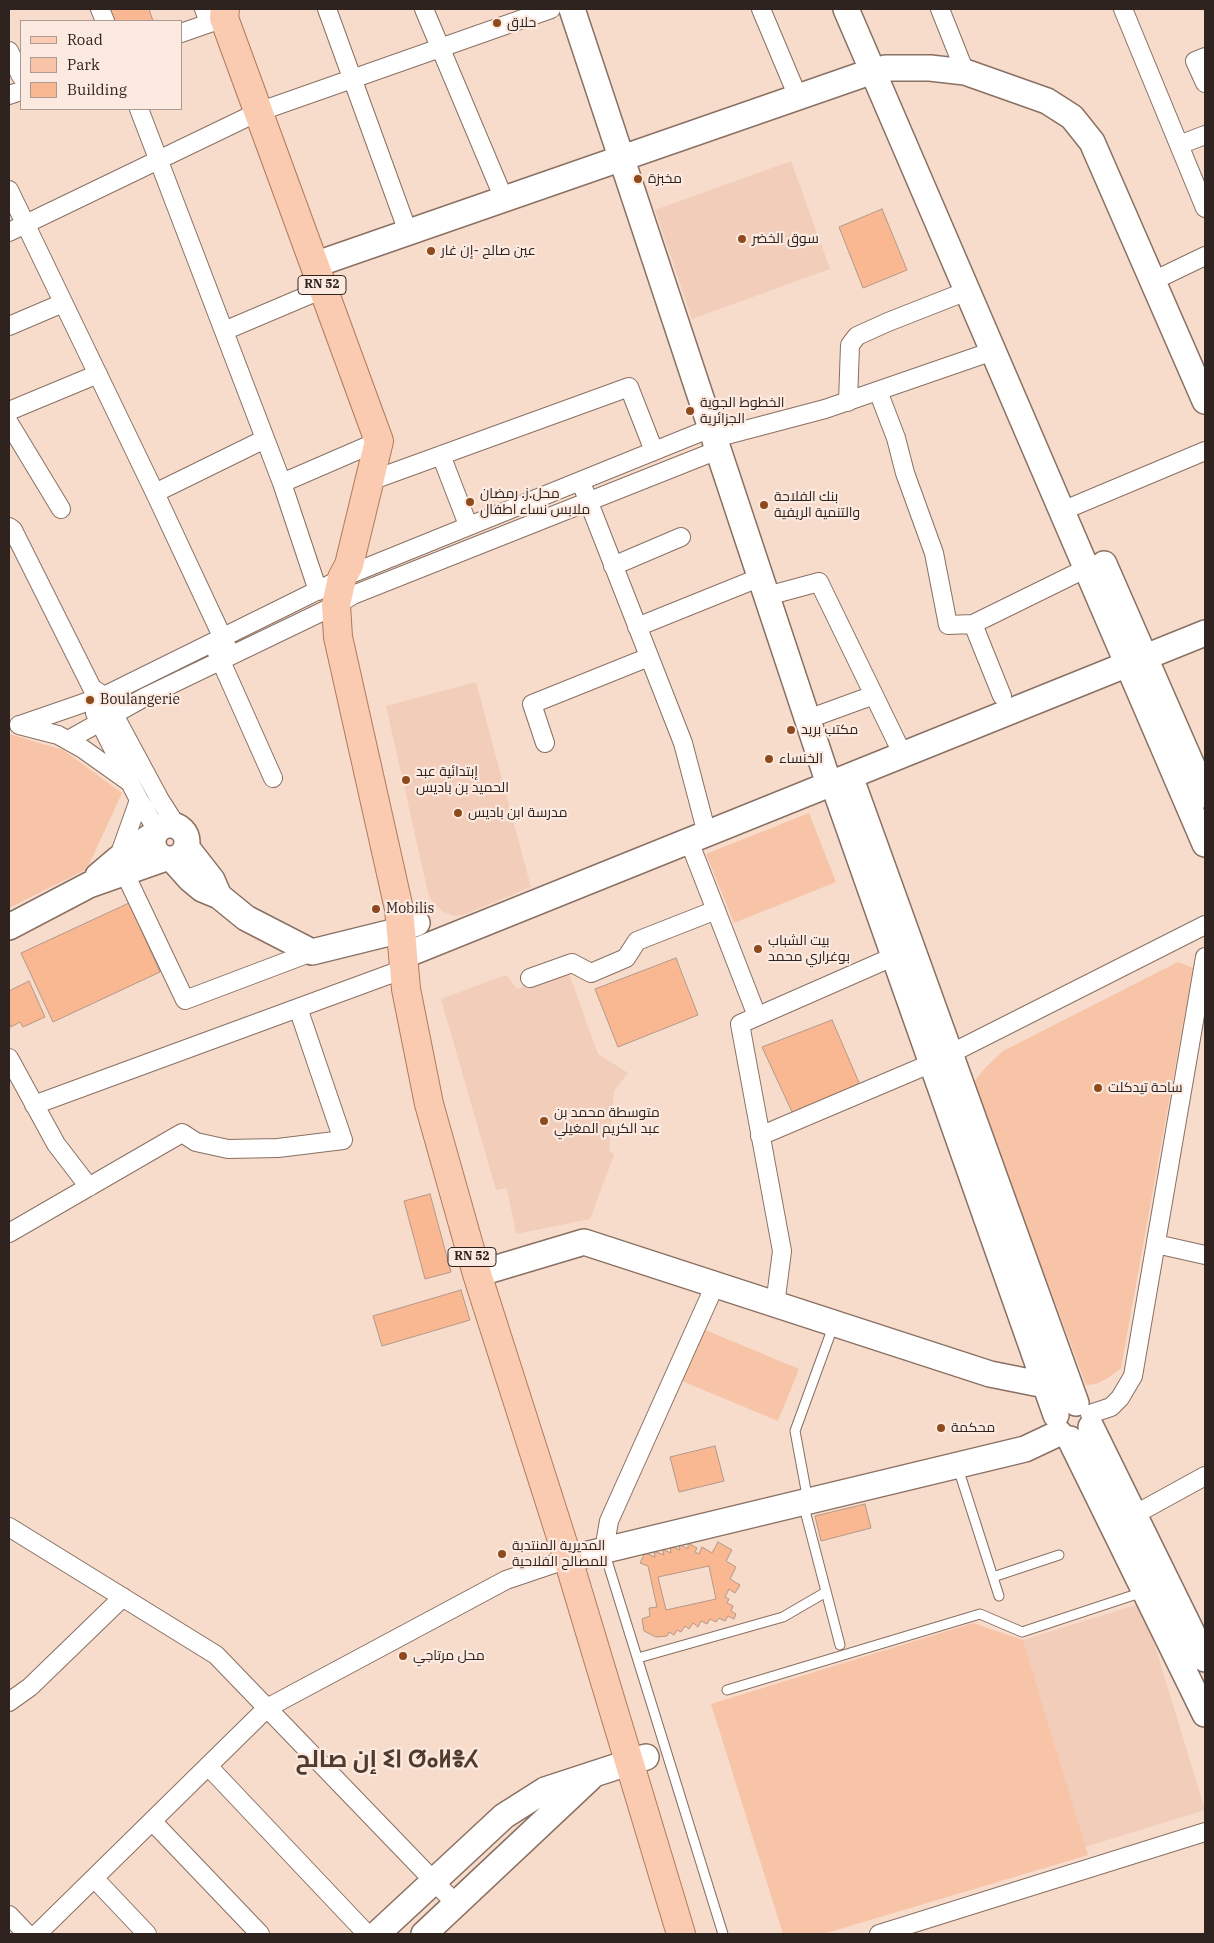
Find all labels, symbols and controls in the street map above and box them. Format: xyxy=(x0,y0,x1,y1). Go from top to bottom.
place label: حلاق xyxy=(507,15,536,31)
marker: حلاق xyxy=(491,17,503,29)
legend xyxy=(20,20,182,110)
text: Road xyxy=(67,30,103,49)
text: Park xyxy=(67,55,100,74)
text: Building xyxy=(67,80,127,99)
place label: مخبزة xyxy=(648,171,682,187)
marker: مخبزة xyxy=(632,173,644,185)
place label: سوق الخضر xyxy=(752,231,819,247)
marker: سوق الخضر xyxy=(736,233,748,245)
place label: عين صالح -إن غار xyxy=(441,243,536,259)
marker: عين صالح -إن غار xyxy=(425,245,437,257)
road number: RN 52 xyxy=(298,276,346,294)
place label: الخطوط الجوية الجزائرية xyxy=(700,395,785,428)
marker: الخطوط الجوية الجزائرية xyxy=(684,405,696,417)
place label: محل.ز. رمضان ملابس نساء اطفال xyxy=(480,486,590,518)
place label: بنك الفلاحة والتنمية الريفية xyxy=(774,489,860,522)
marker: محل.ز. رمضان ملابس نساء اطفال xyxy=(464,496,476,508)
marker: بنك الفلاحة والتنمية الريفية xyxy=(758,499,770,511)
place label: Boulangerie xyxy=(100,692,180,708)
marker: Boulangerie xyxy=(84,694,96,706)
place label: مكتب بريد xyxy=(801,722,858,738)
marker: مكتب بريد xyxy=(785,724,797,736)
place label: الخنساء xyxy=(779,751,823,767)
marker: الخنساء xyxy=(763,753,775,765)
place label: إبتدائية عبد الحميد بن باديس xyxy=(416,764,509,796)
marker: إبتدائية عبد الحميد بن باديس xyxy=(400,774,412,786)
place label: مدرسة ابن باديس xyxy=(468,805,567,821)
marker: مدرسة ابن باديس xyxy=(452,807,464,819)
place label: Mobilis xyxy=(386,901,434,917)
marker: Mobilis xyxy=(370,903,382,915)
place label: بيت الشباب بوغراري محمد xyxy=(768,933,850,966)
marker: بيت الشباب بوغراري محمد xyxy=(752,943,764,955)
place label: ساحة تيدكلت xyxy=(1108,1080,1183,1096)
marker: ساحة تيدكلت xyxy=(1092,1082,1104,1094)
place label: متوسطة محمد بن عبد الكريم المغيلي xyxy=(554,1105,660,1138)
marker: متوسطة محمد بن عبد الكريم المغيلي xyxy=(538,1115,550,1127)
road number: RN 52 xyxy=(448,1248,496,1266)
place label: محكمة xyxy=(951,1420,995,1436)
marker: محكمة xyxy=(935,1422,947,1434)
place label: المديرية المنتدبة للمصالح الفلاحية xyxy=(512,1538,607,1570)
marker: المديرية المنتدبة للمصالح الفلاحية xyxy=(496,1548,508,1560)
place label: محل مرتاجي xyxy=(413,1648,485,1664)
marker: محل مرتاجي xyxy=(397,1650,409,1662)
district label: إن صالح ⵉⵏ ⵚⴰⵍⴻⵃ xyxy=(296,1746,478,1774)

